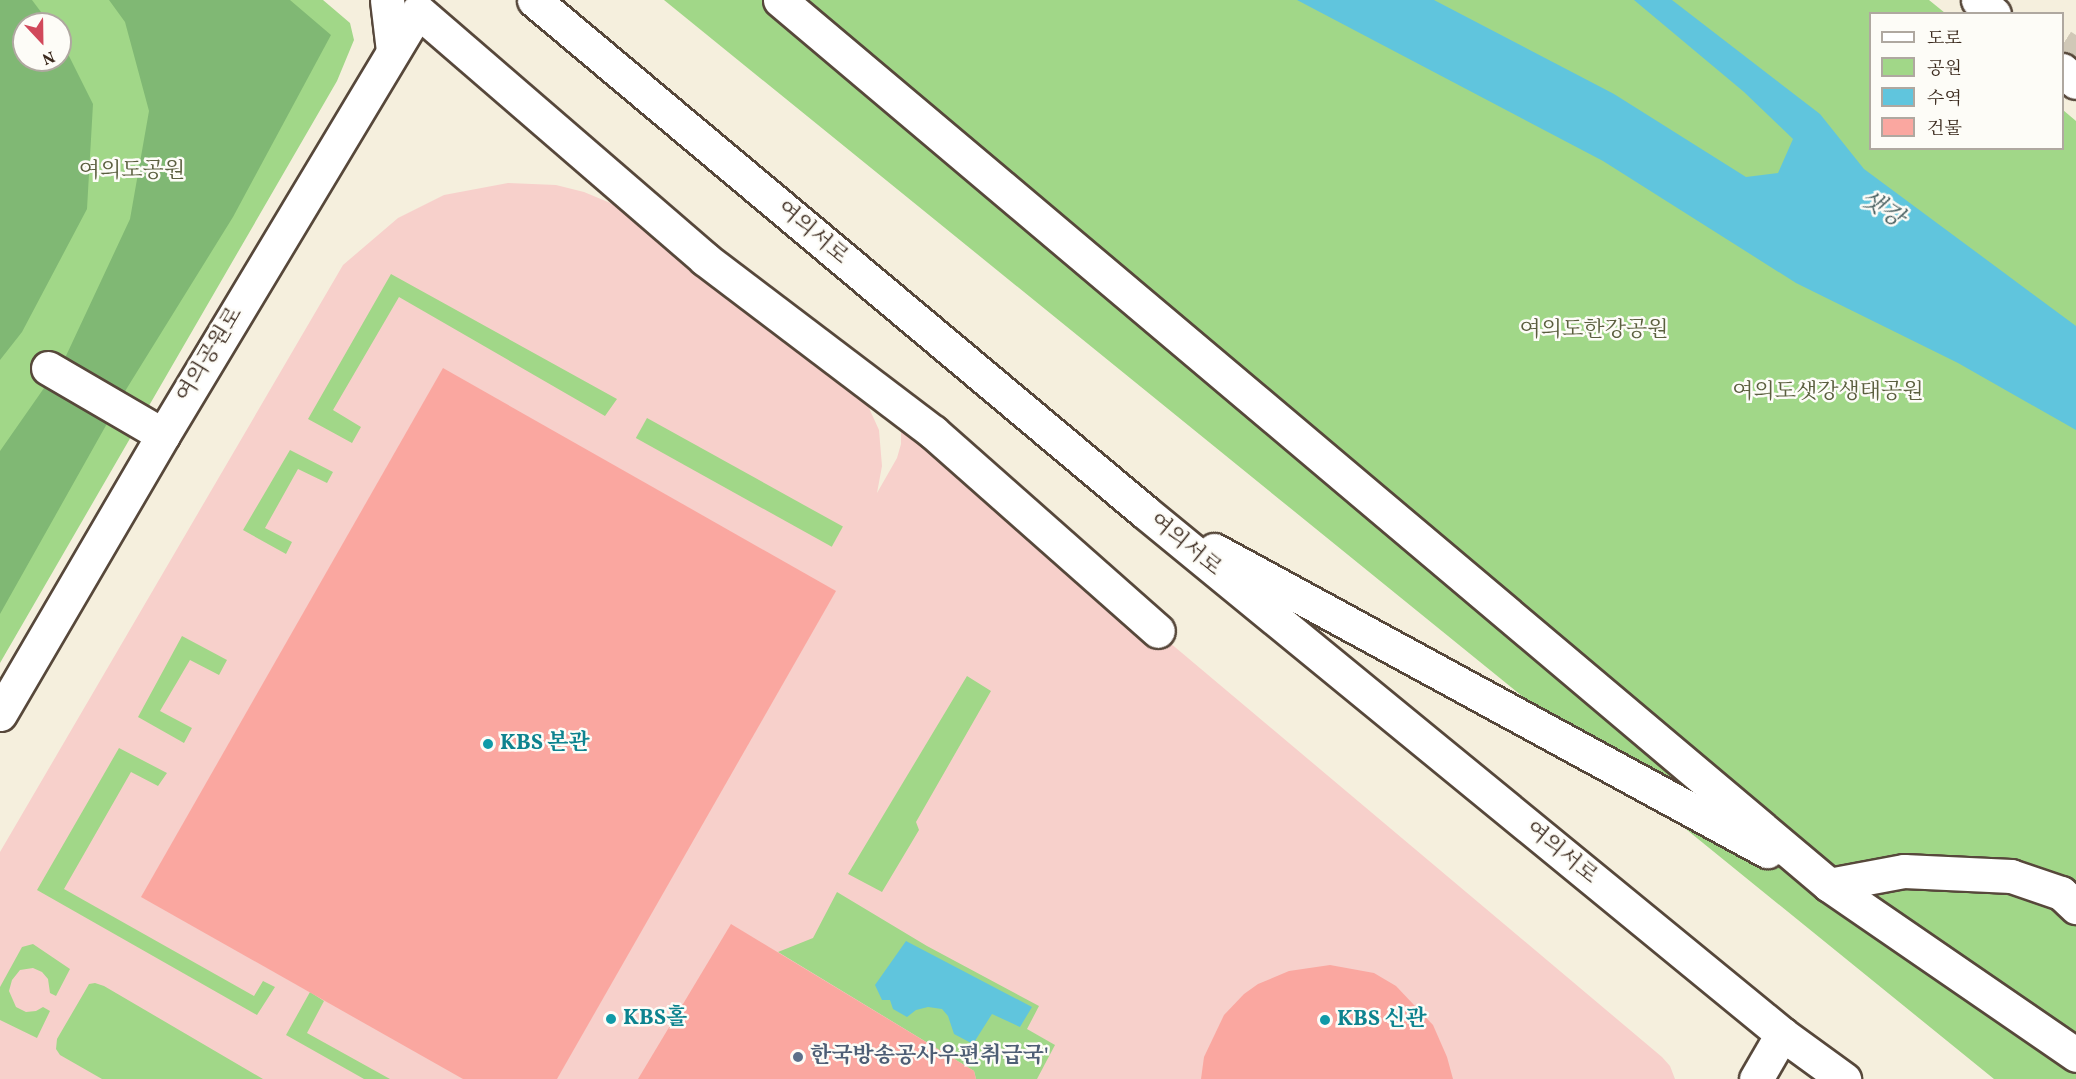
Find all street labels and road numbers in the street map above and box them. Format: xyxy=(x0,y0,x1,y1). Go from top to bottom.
street label: 여의서로 xyxy=(771,196,853,270)
street label: 여의공원로 xyxy=(171,303,249,407)
street label: 여의서로 xyxy=(1144,508,1226,582)
street label: 여의서로 xyxy=(1520,816,1602,890)

